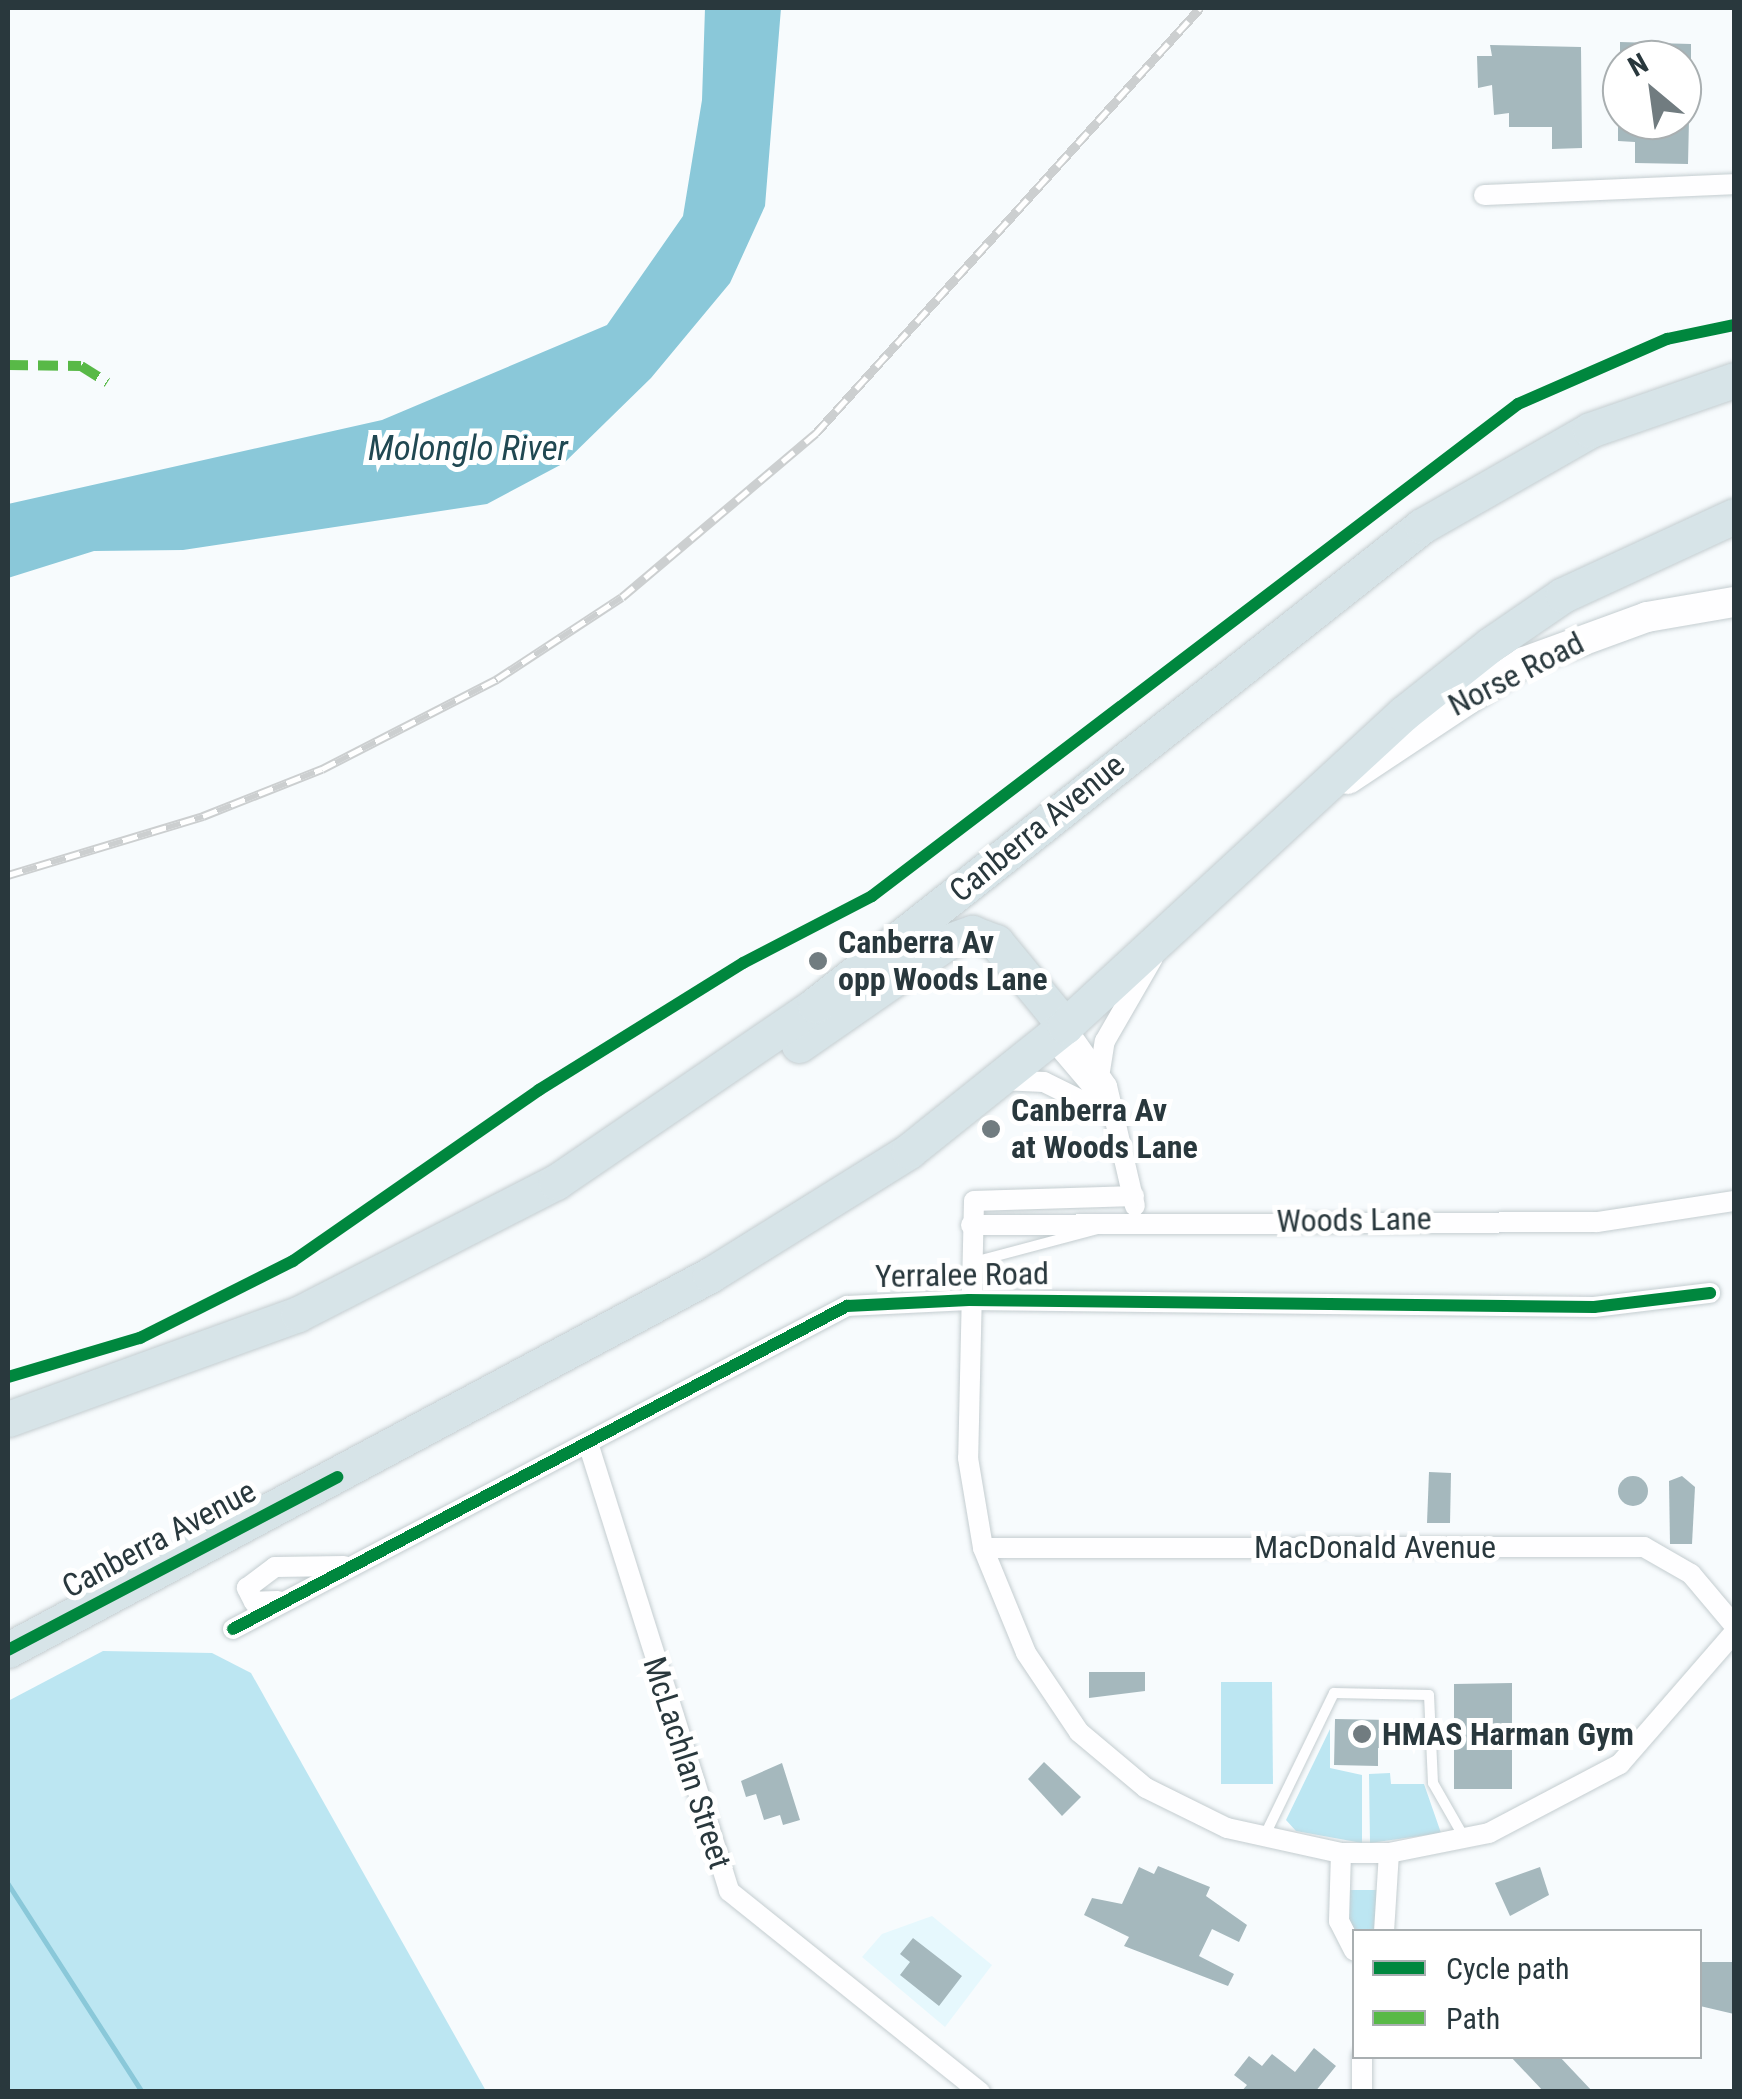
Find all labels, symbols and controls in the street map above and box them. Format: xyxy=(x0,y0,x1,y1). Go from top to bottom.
north arrow xyxy=(1602,40,1702,140)
text: N xyxy=(1623,46,1654,84)
water label: Molonglo River xyxy=(368,428,568,470)
street label: Norse Road xyxy=(1442,624,1590,724)
street label: Canberra Avenue xyxy=(942,746,1132,910)
place label: Canberra Av opp Woods Lane xyxy=(838,924,1048,999)
marker: Canberra Av opp Woods Lane xyxy=(807,950,829,972)
place label: Canberra Av at Woods Lane xyxy=(1011,1092,1198,1167)
marker: Canberra Av at Woods Lane xyxy=(980,1118,1002,1140)
street label: Woods Lane xyxy=(1276,1199,1432,1241)
street label: Yerralee Road xyxy=(875,1254,1049,1296)
street label: Canberra Avenue xyxy=(56,1472,262,1606)
street label: MacDonald Avenue xyxy=(1254,1528,1496,1566)
street label: McLachlan Street xyxy=(635,1652,739,1874)
place label: HMAS Harman Gym xyxy=(1382,1715,1634,1753)
marker: HMAS Harman Gym xyxy=(1351,1723,1373,1745)
legend xyxy=(1352,1929,1702,2059)
text: Cycle path xyxy=(1446,1951,1570,1986)
text: Path xyxy=(1446,2001,1500,2036)

